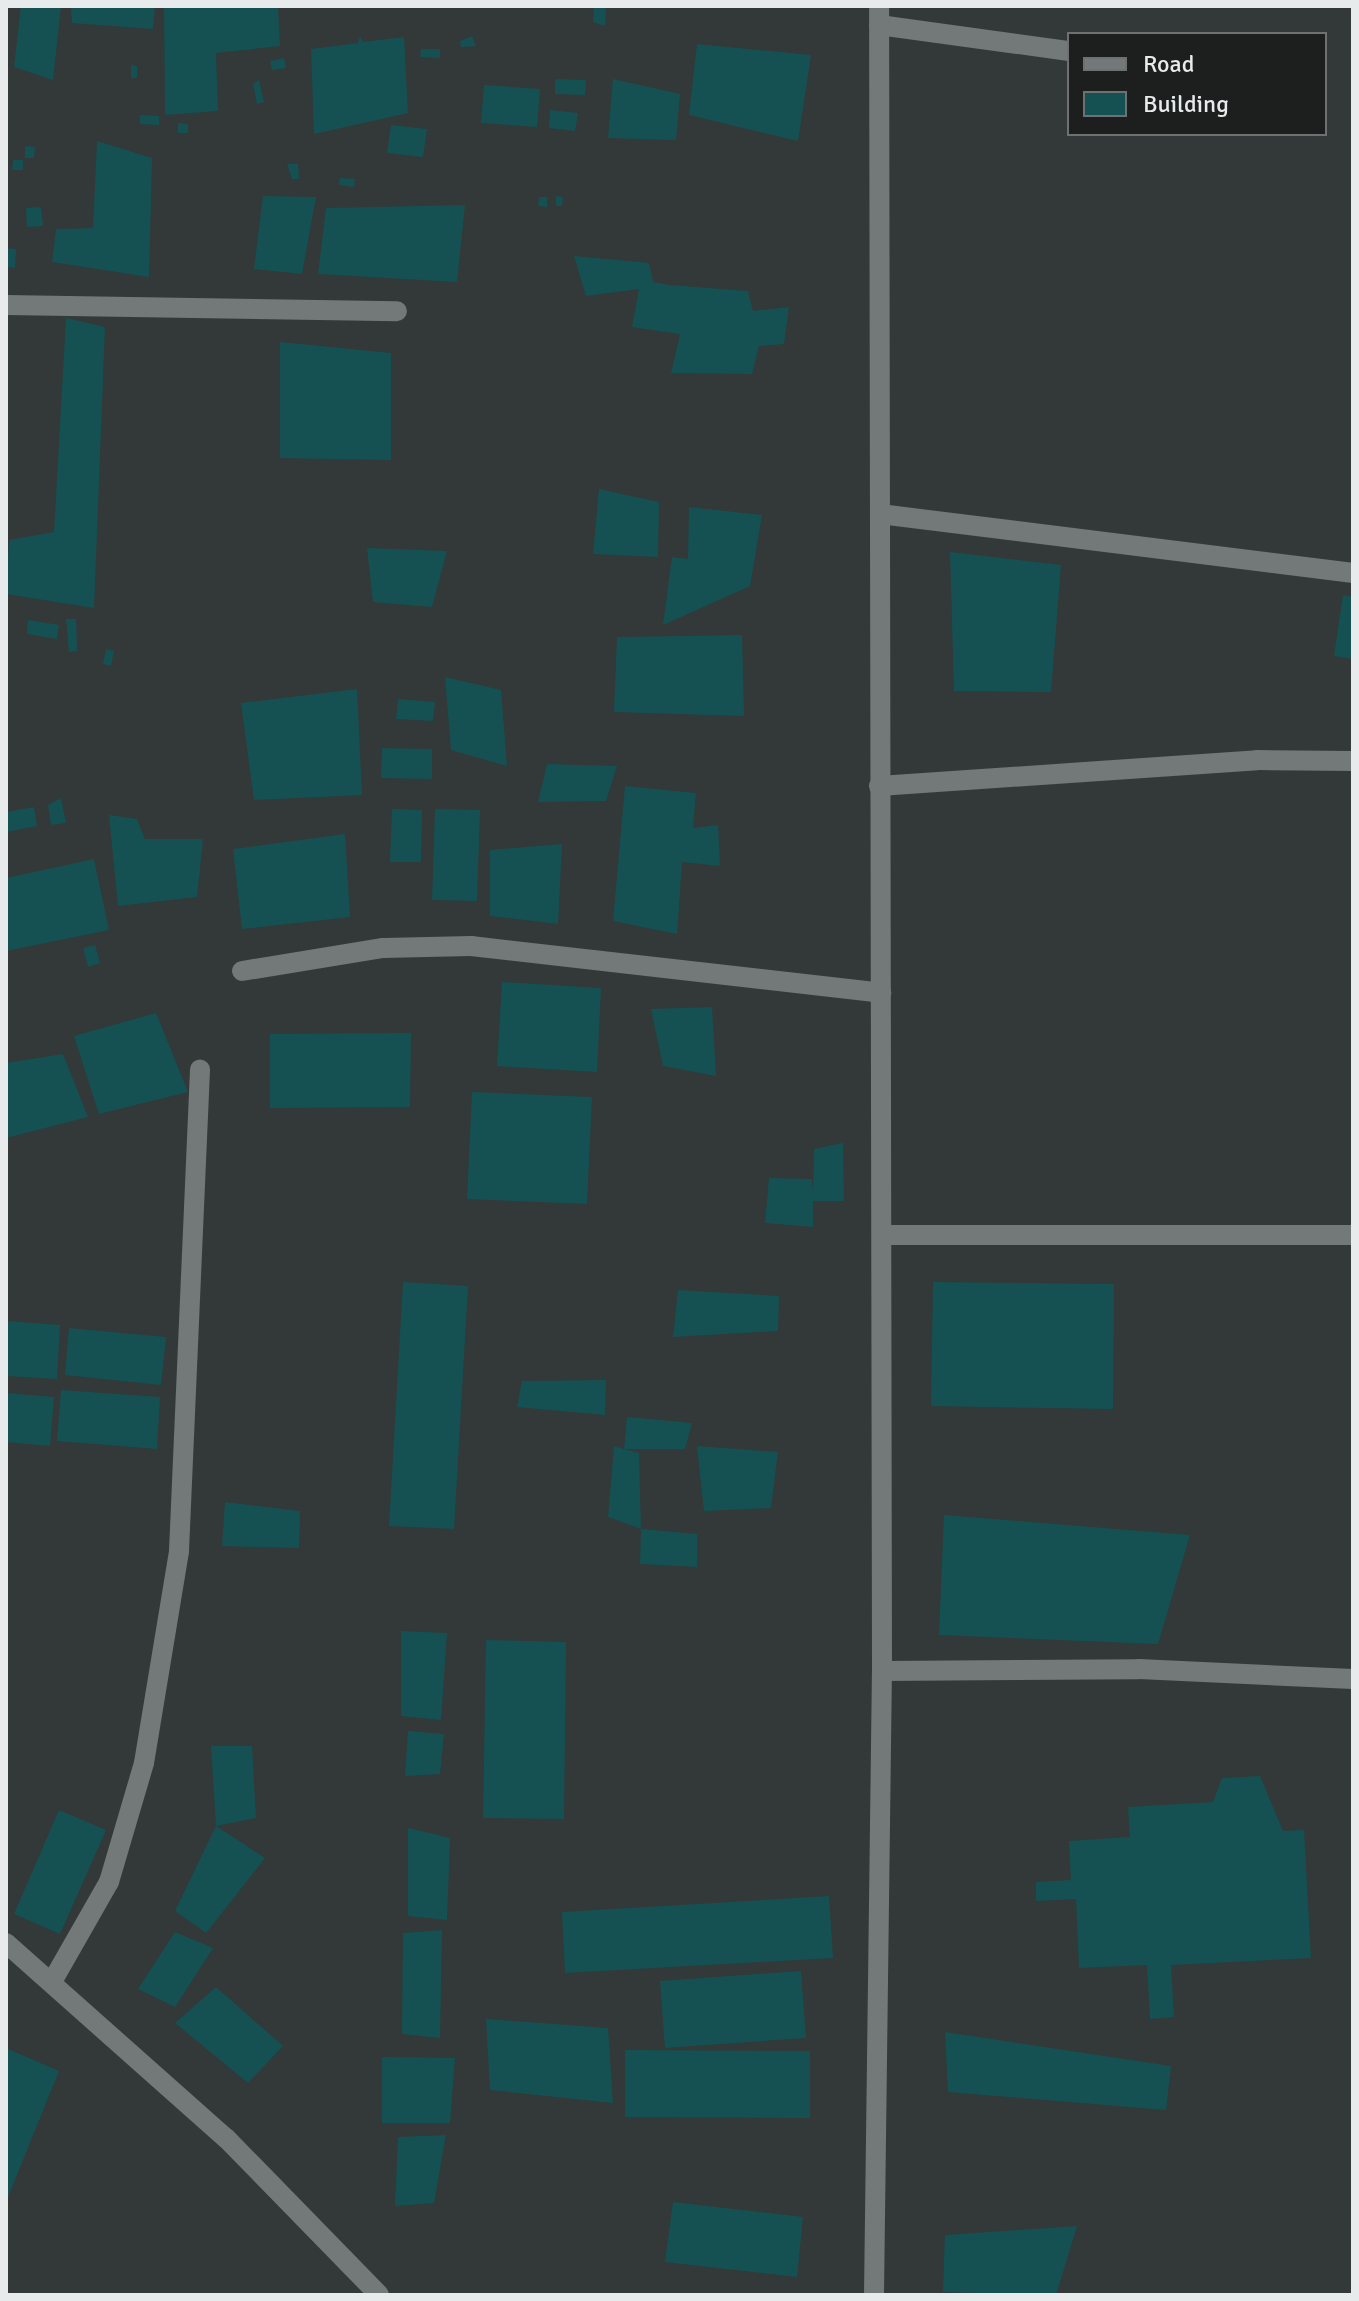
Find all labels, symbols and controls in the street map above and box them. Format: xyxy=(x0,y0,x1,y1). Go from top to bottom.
legend xyxy=(1067,32,1327,136)
text: Road xyxy=(1143,49,1194,79)
text: Building xyxy=(1143,89,1229,119)

